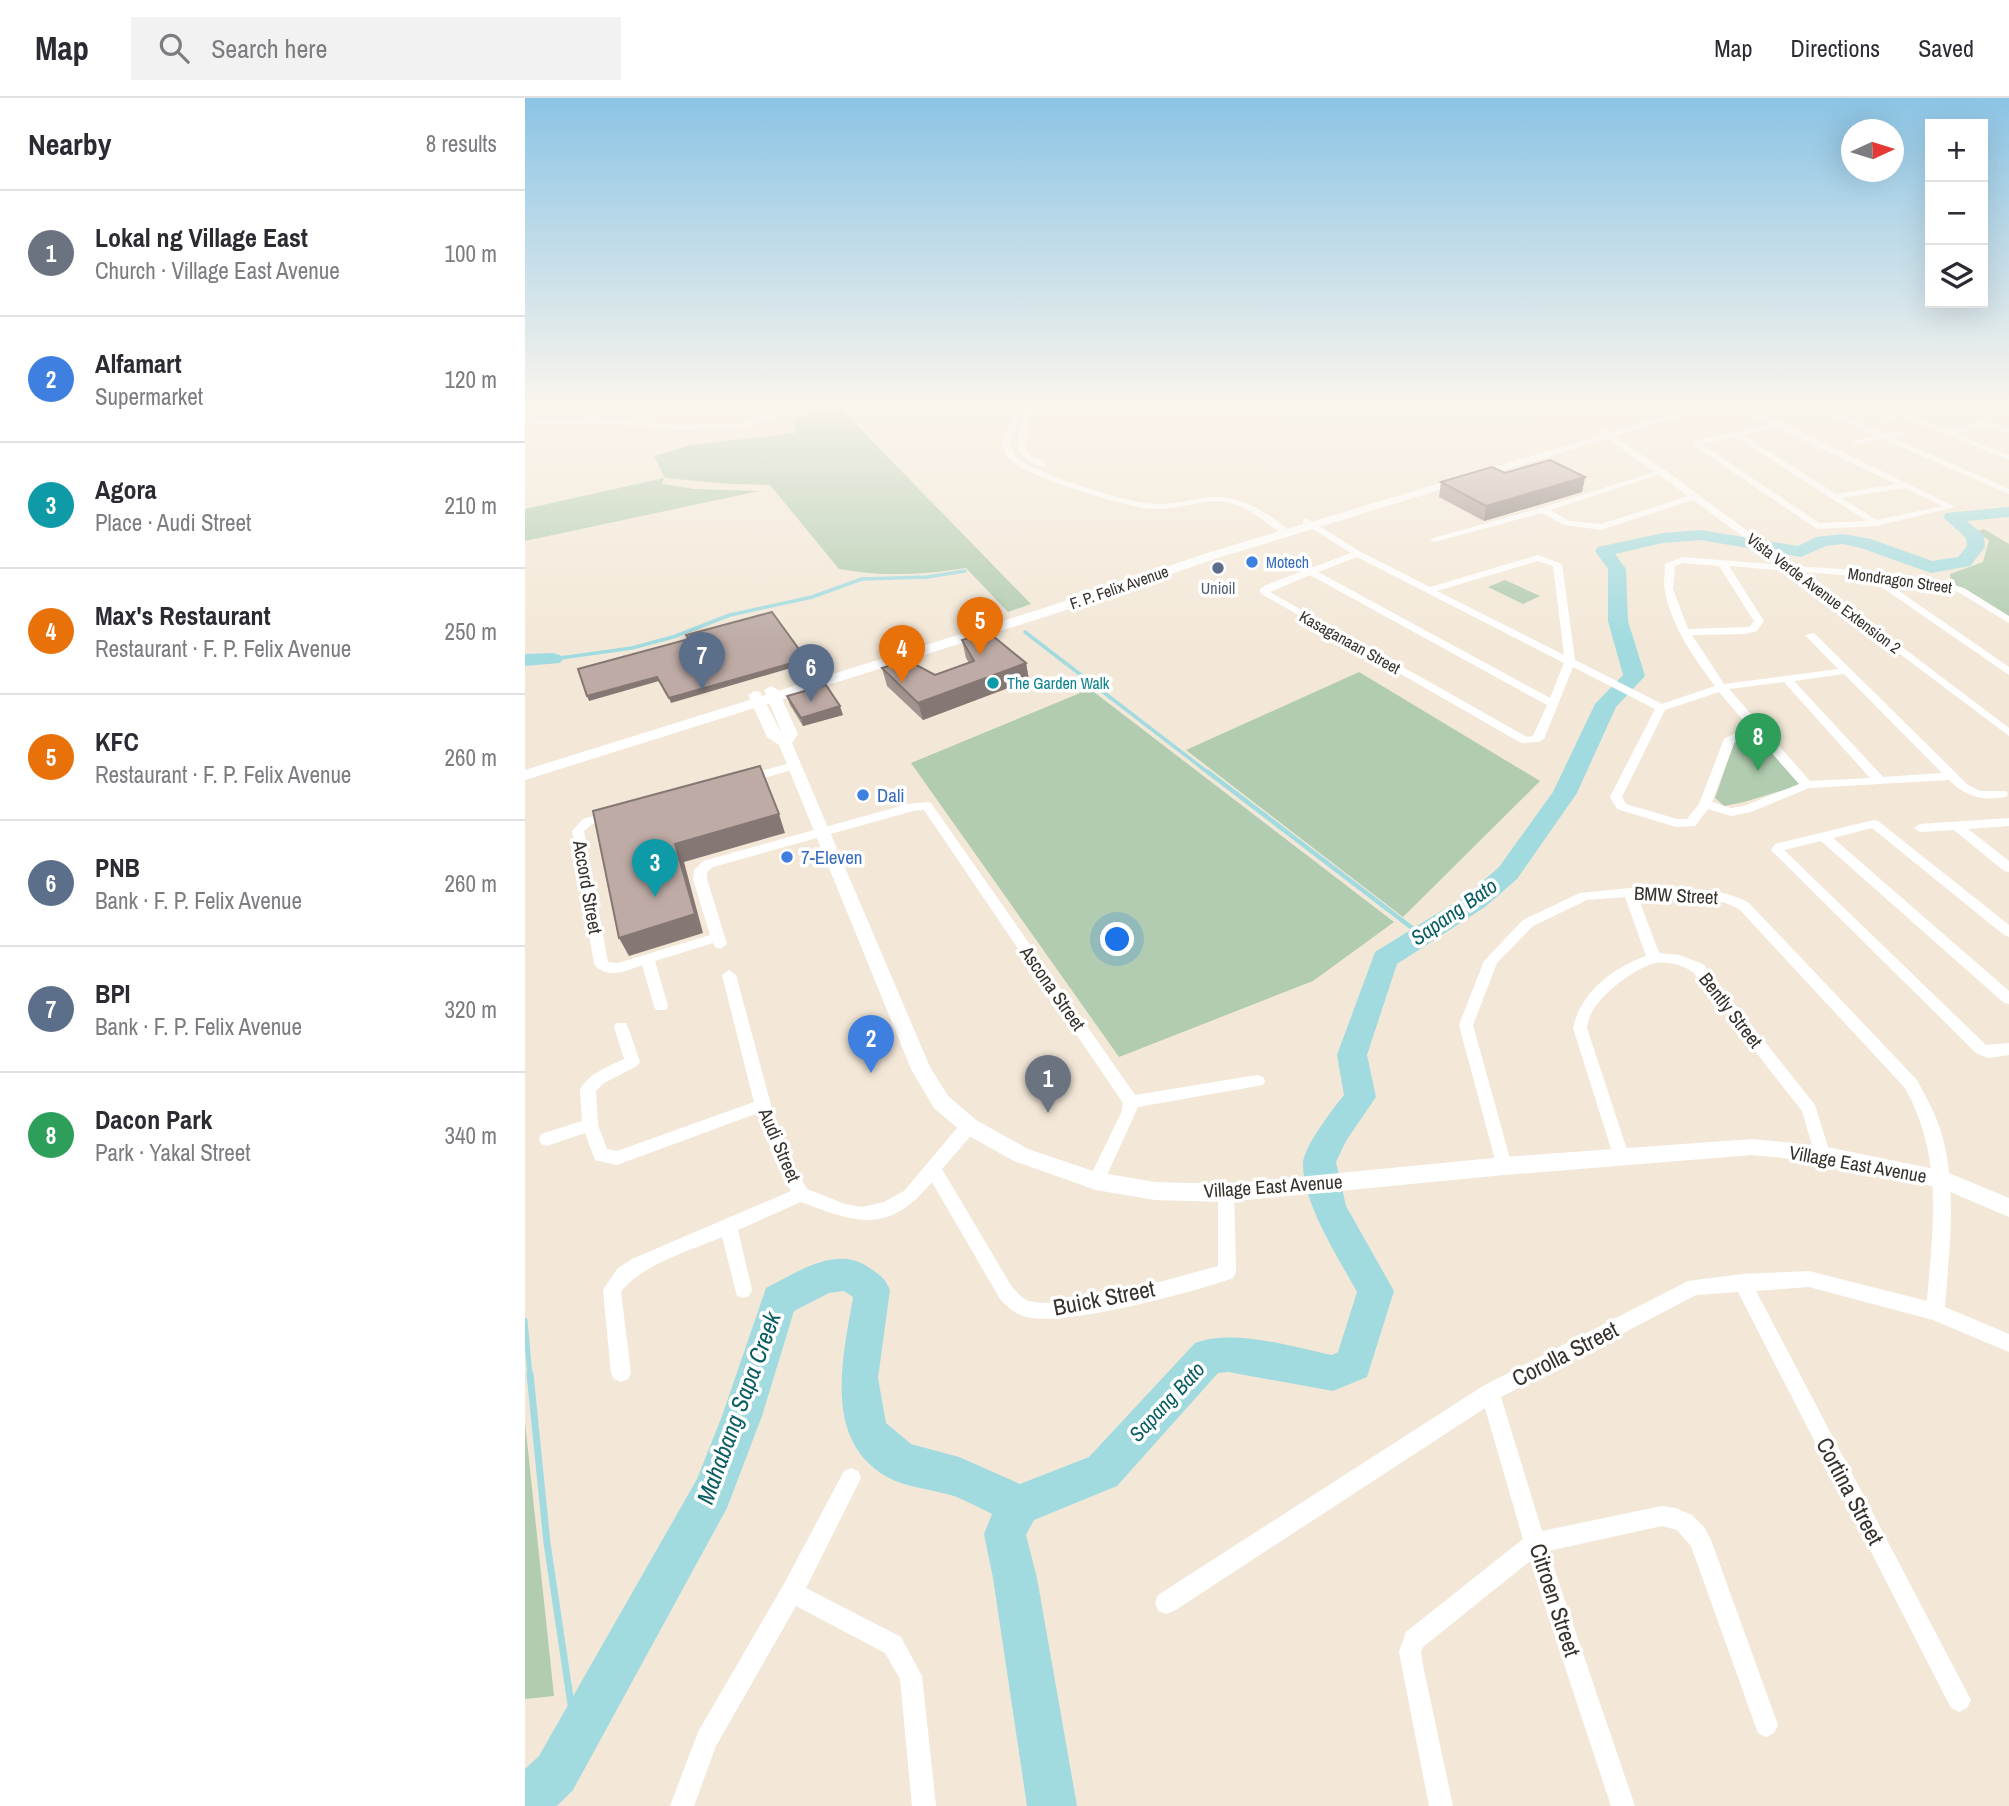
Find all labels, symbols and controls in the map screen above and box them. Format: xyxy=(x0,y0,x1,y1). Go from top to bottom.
search box xyxy=(131,17,621,80)
text: Map xyxy=(35,26,89,70)
icon: search xyxy=(155,29,193,67)
text: Search here xyxy=(211,31,327,66)
text: Map xyxy=(1714,32,1752,64)
text: Directions xyxy=(1790,32,1880,64)
text: Saved xyxy=(1918,32,1974,64)
north arrow xyxy=(1841,119,1904,182)
map controls xyxy=(1925,119,1988,308)
button: + xyxy=(1925,119,1988,182)
text: Nearby xyxy=(28,124,111,164)
text: 8 results xyxy=(426,128,497,159)
button: − xyxy=(1925,182,1988,245)
text: Lokal ng Village East xyxy=(95,220,308,255)
text: 1 xyxy=(46,238,56,269)
text: 100 m xyxy=(445,238,497,269)
button: layers xyxy=(1925,245,1988,308)
text: Church · Village East Avenue xyxy=(95,255,340,286)
text: Alfamart xyxy=(95,346,181,381)
text: 2 xyxy=(46,364,56,395)
text: 120 m xyxy=(445,364,497,395)
text: Supermarket xyxy=(95,381,203,412)
text: Agora xyxy=(95,472,157,507)
text: 3 xyxy=(46,490,56,521)
text: 210 m xyxy=(445,490,497,521)
text: Place · Audi Street xyxy=(95,507,251,538)
street label: Vista Verde Avenue Extension 2 xyxy=(1742,528,1906,658)
place label: Motech xyxy=(1266,551,1309,573)
marker: Motech xyxy=(1244,554,1260,570)
street label: F. P. Felix Avenue xyxy=(1067,560,1171,614)
marker: Unioil xyxy=(1210,560,1226,576)
street label: Mondragon Street xyxy=(1846,562,1954,598)
place label: Unioil xyxy=(1201,577,1235,599)
pin: 5 xyxy=(957,597,1003,655)
text: Max's Restaurant xyxy=(95,598,271,633)
street label: Kasaganaan Street xyxy=(1296,605,1405,679)
text: 4 xyxy=(46,616,56,647)
text: 250 m xyxy=(445,616,497,647)
pin: 4 xyxy=(879,625,925,683)
pin: 7 xyxy=(679,632,725,690)
text: Restaurant · F. P. Felix Avenue xyxy=(95,633,351,664)
pin: 6 xyxy=(788,644,834,702)
place label: The Garden Walk xyxy=(1007,672,1110,694)
marker: The Garden Walk xyxy=(985,675,1001,691)
pin: 8 xyxy=(1735,713,1781,771)
text: KFC xyxy=(95,724,139,759)
text: 5 xyxy=(46,742,56,773)
text: 260 m xyxy=(445,742,497,773)
text: Restaurant · F. P. Felix Avenue xyxy=(95,759,351,790)
place label: Dali xyxy=(877,782,905,808)
marker: Dali xyxy=(855,787,871,803)
street label: Accord Street xyxy=(567,837,609,936)
pin: 3 xyxy=(632,839,678,897)
place label: 7-Eleven xyxy=(801,844,862,870)
marker: 7-Eleven xyxy=(779,849,795,865)
text: PNB xyxy=(95,850,140,885)
text: 6 xyxy=(46,868,56,899)
text: 260 m xyxy=(445,868,497,899)
water label: Sapang Bato xyxy=(1405,871,1503,952)
street label: BMW Street xyxy=(1633,880,1719,910)
text: Bank · F. P. Felix Avenue xyxy=(95,885,302,916)
your location xyxy=(1100,922,1134,956)
street label: Ascona Street xyxy=(1014,940,1092,1036)
street label: Bently Street xyxy=(1693,967,1769,1054)
text: BPI xyxy=(95,976,131,1011)
text: 7 xyxy=(46,994,56,1025)
text: 320 m xyxy=(445,994,497,1025)
text: Bank · F. P. Felix Avenue xyxy=(95,1011,302,1042)
pin: 2 xyxy=(848,1015,894,1073)
pin: 1 xyxy=(1025,1055,1071,1113)
text: Dacon Park xyxy=(95,1102,212,1137)
street label: Audi Street xyxy=(752,1103,807,1187)
text: 8 xyxy=(46,1120,56,1151)
text: 340 m xyxy=(445,1120,497,1151)
text: Park · Yakal Street xyxy=(95,1137,251,1168)
street label: Village East Avenue xyxy=(1787,1139,1929,1189)
street label: Village East Avenue xyxy=(1203,1168,1343,1204)
street label: Buick Street xyxy=(1051,1272,1157,1323)
water label: Mahabang Sapa Creek xyxy=(688,1306,788,1508)
street label: Corolla Street xyxy=(1506,1314,1623,1394)
water label: Sapang Bato xyxy=(1122,1355,1211,1448)
street label: Cortina Street xyxy=(1809,1432,1892,1550)
street label: Citroen Street xyxy=(1523,1539,1588,1660)

